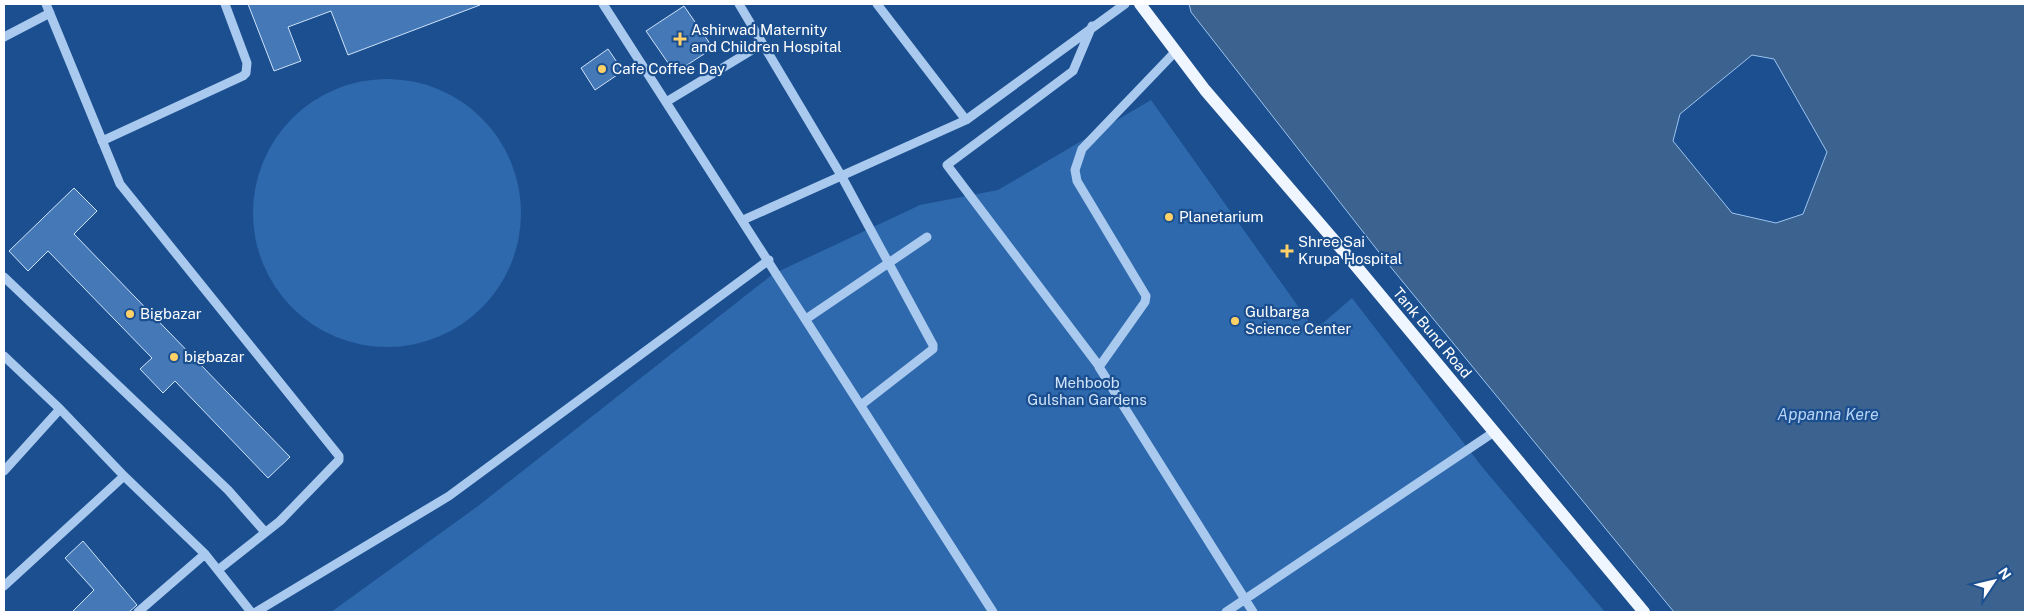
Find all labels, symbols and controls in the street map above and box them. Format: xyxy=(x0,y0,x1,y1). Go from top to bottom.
place label: Ashirwad Maternity and Children Hospital xyxy=(691,21,842,55)
marker: Ashirwad Maternity and Children Hospital xyxy=(673,32,687,46)
place label: Cafe Coffee Day xyxy=(612,60,725,77)
marker: Cafe Coffee Day xyxy=(596,63,608,75)
place label: Planetarium xyxy=(1179,208,1264,225)
marker: Planetarium xyxy=(1163,211,1175,223)
place label: Shree Sai Krupa Hospital xyxy=(1298,233,1402,267)
marker: Shree Sai Krupa Hospital xyxy=(1280,244,1294,258)
street label: Tank Bund Road xyxy=(1390,284,1475,381)
place label: Gulbarga Science Center xyxy=(1245,303,1351,337)
place label: Bigbazar xyxy=(140,305,202,322)
marker: Bigbazar xyxy=(124,308,136,320)
marker: Gulbarga Science Center xyxy=(1229,315,1241,327)
place label: bigbazar xyxy=(184,348,245,365)
marker: bigbazar xyxy=(168,351,180,363)
park label: Mehboob Gulshan Gardens xyxy=(1027,374,1147,408)
water label: Appanna Kere xyxy=(1777,405,1879,424)
north arrow xyxy=(1969,556,2019,606)
text: N xyxy=(1995,564,2014,583)

